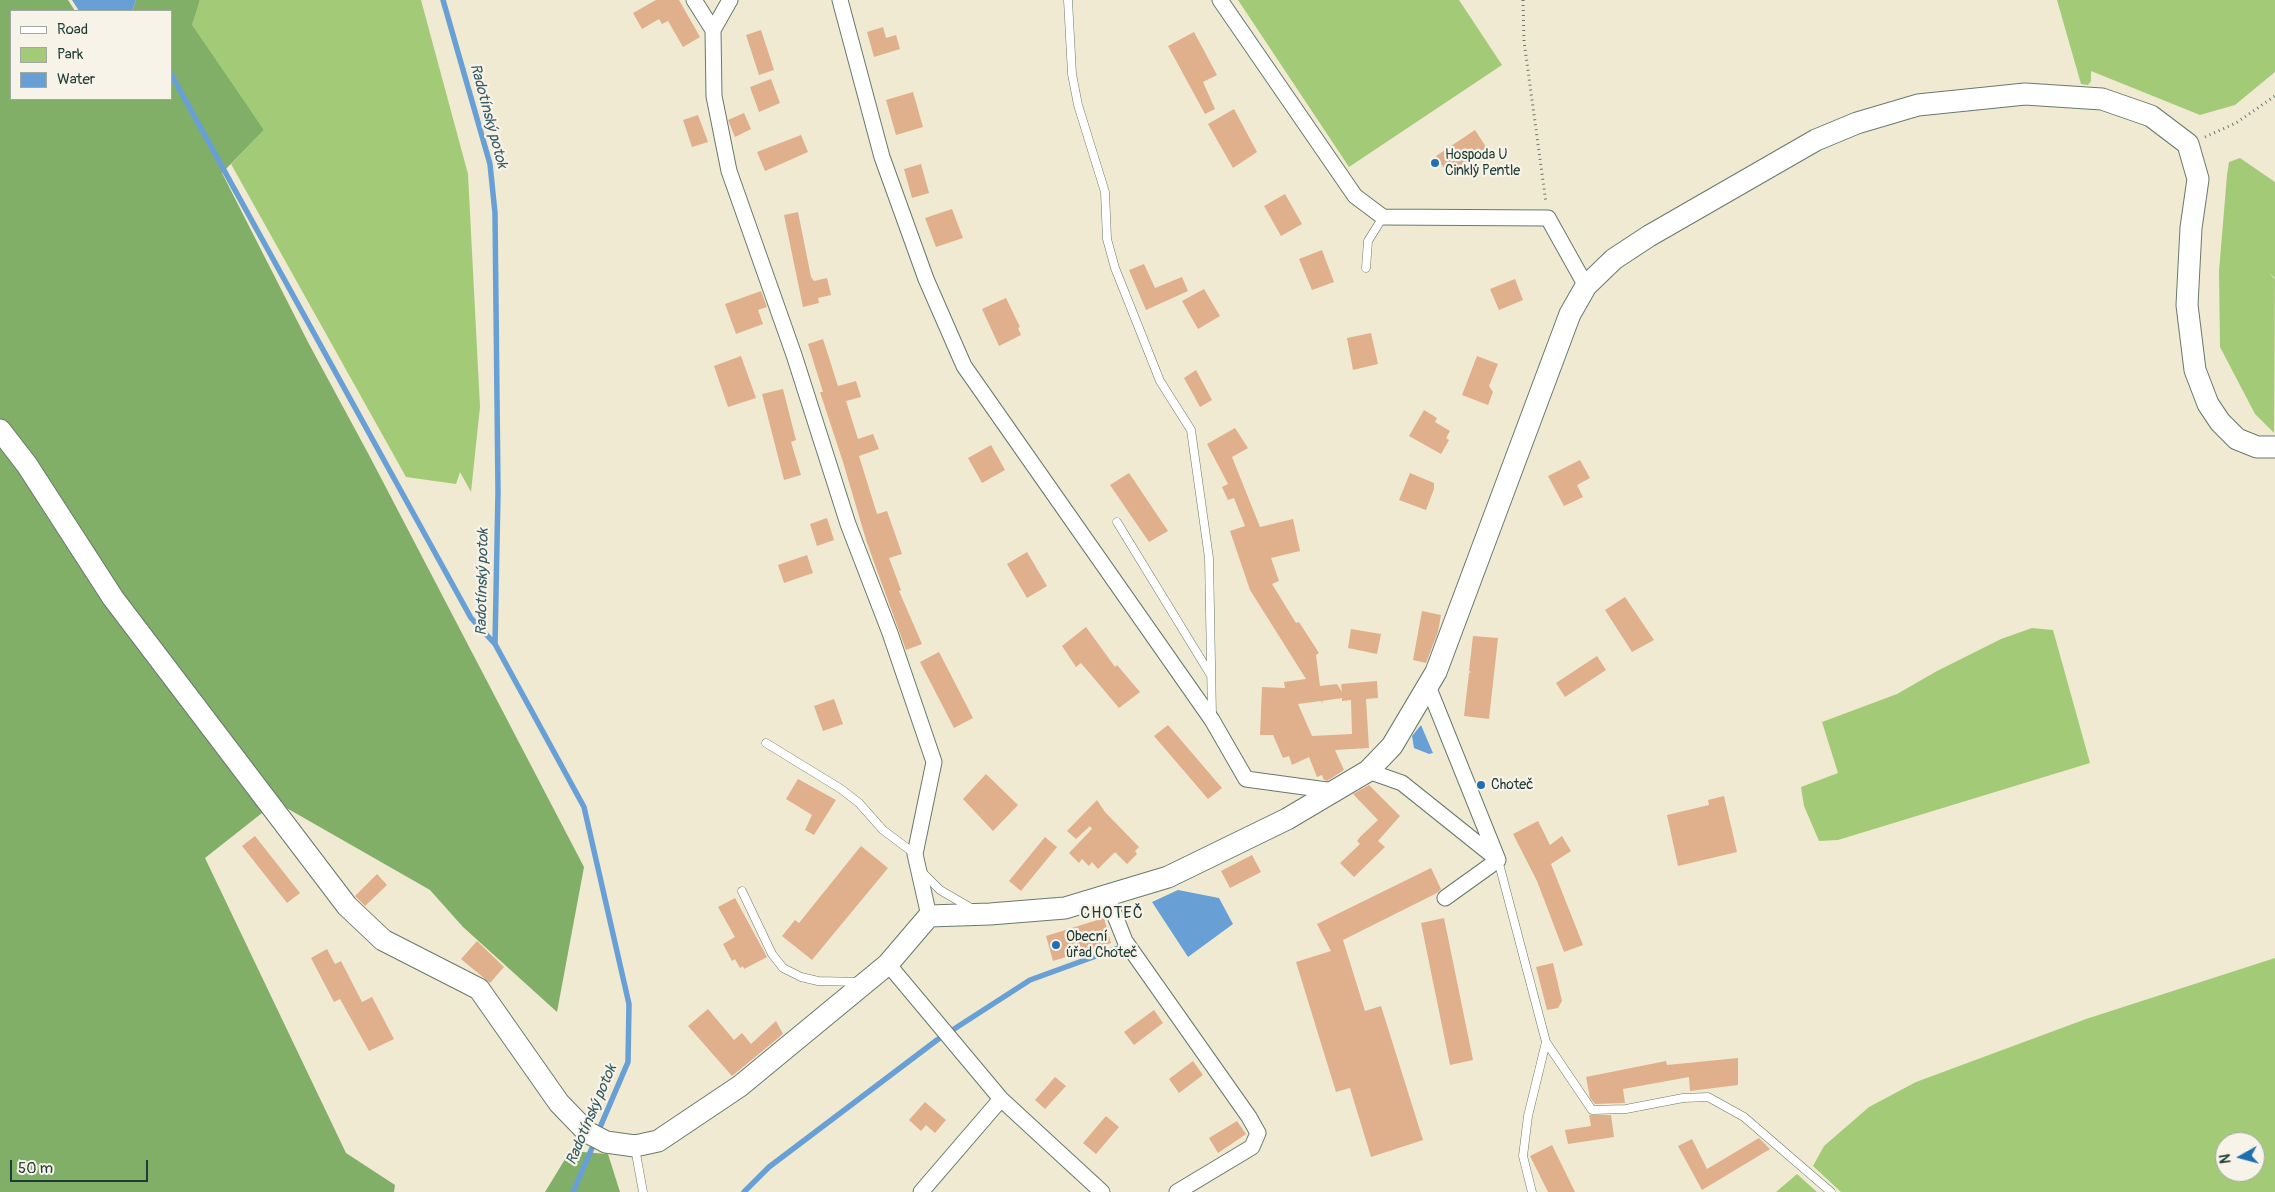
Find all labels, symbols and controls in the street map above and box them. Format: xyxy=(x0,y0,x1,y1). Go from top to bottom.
legend xyxy=(10,10,172,100)
text: Road xyxy=(57,20,88,39)
text: Park xyxy=(57,45,83,64)
water label: Radotínský potok xyxy=(465,62,511,170)
text: Water xyxy=(57,70,95,89)
place label: Hospoda U Cinklý Pentle xyxy=(1445,147,1520,180)
marker: Hospoda U Cinklý Pentle xyxy=(1429,157,1441,169)
water label: Radotínský potok xyxy=(473,528,493,636)
place label: Choteč xyxy=(1491,777,1534,793)
marker: Choteč xyxy=(1475,779,1487,791)
district label: CHOTEČ xyxy=(1080,904,1144,924)
place label: Obecní úřad Choteč xyxy=(1066,929,1138,962)
marker: Obecní úřad Choteč xyxy=(1050,939,1062,951)
water label: Radotínský potok xyxy=(563,1062,621,1168)
north arrow xyxy=(2215,1132,2265,1182)
scale bar xyxy=(12,1150,150,1182)
text: N xyxy=(2217,1153,2235,1165)
text: 50 m xyxy=(18,1159,53,1178)

